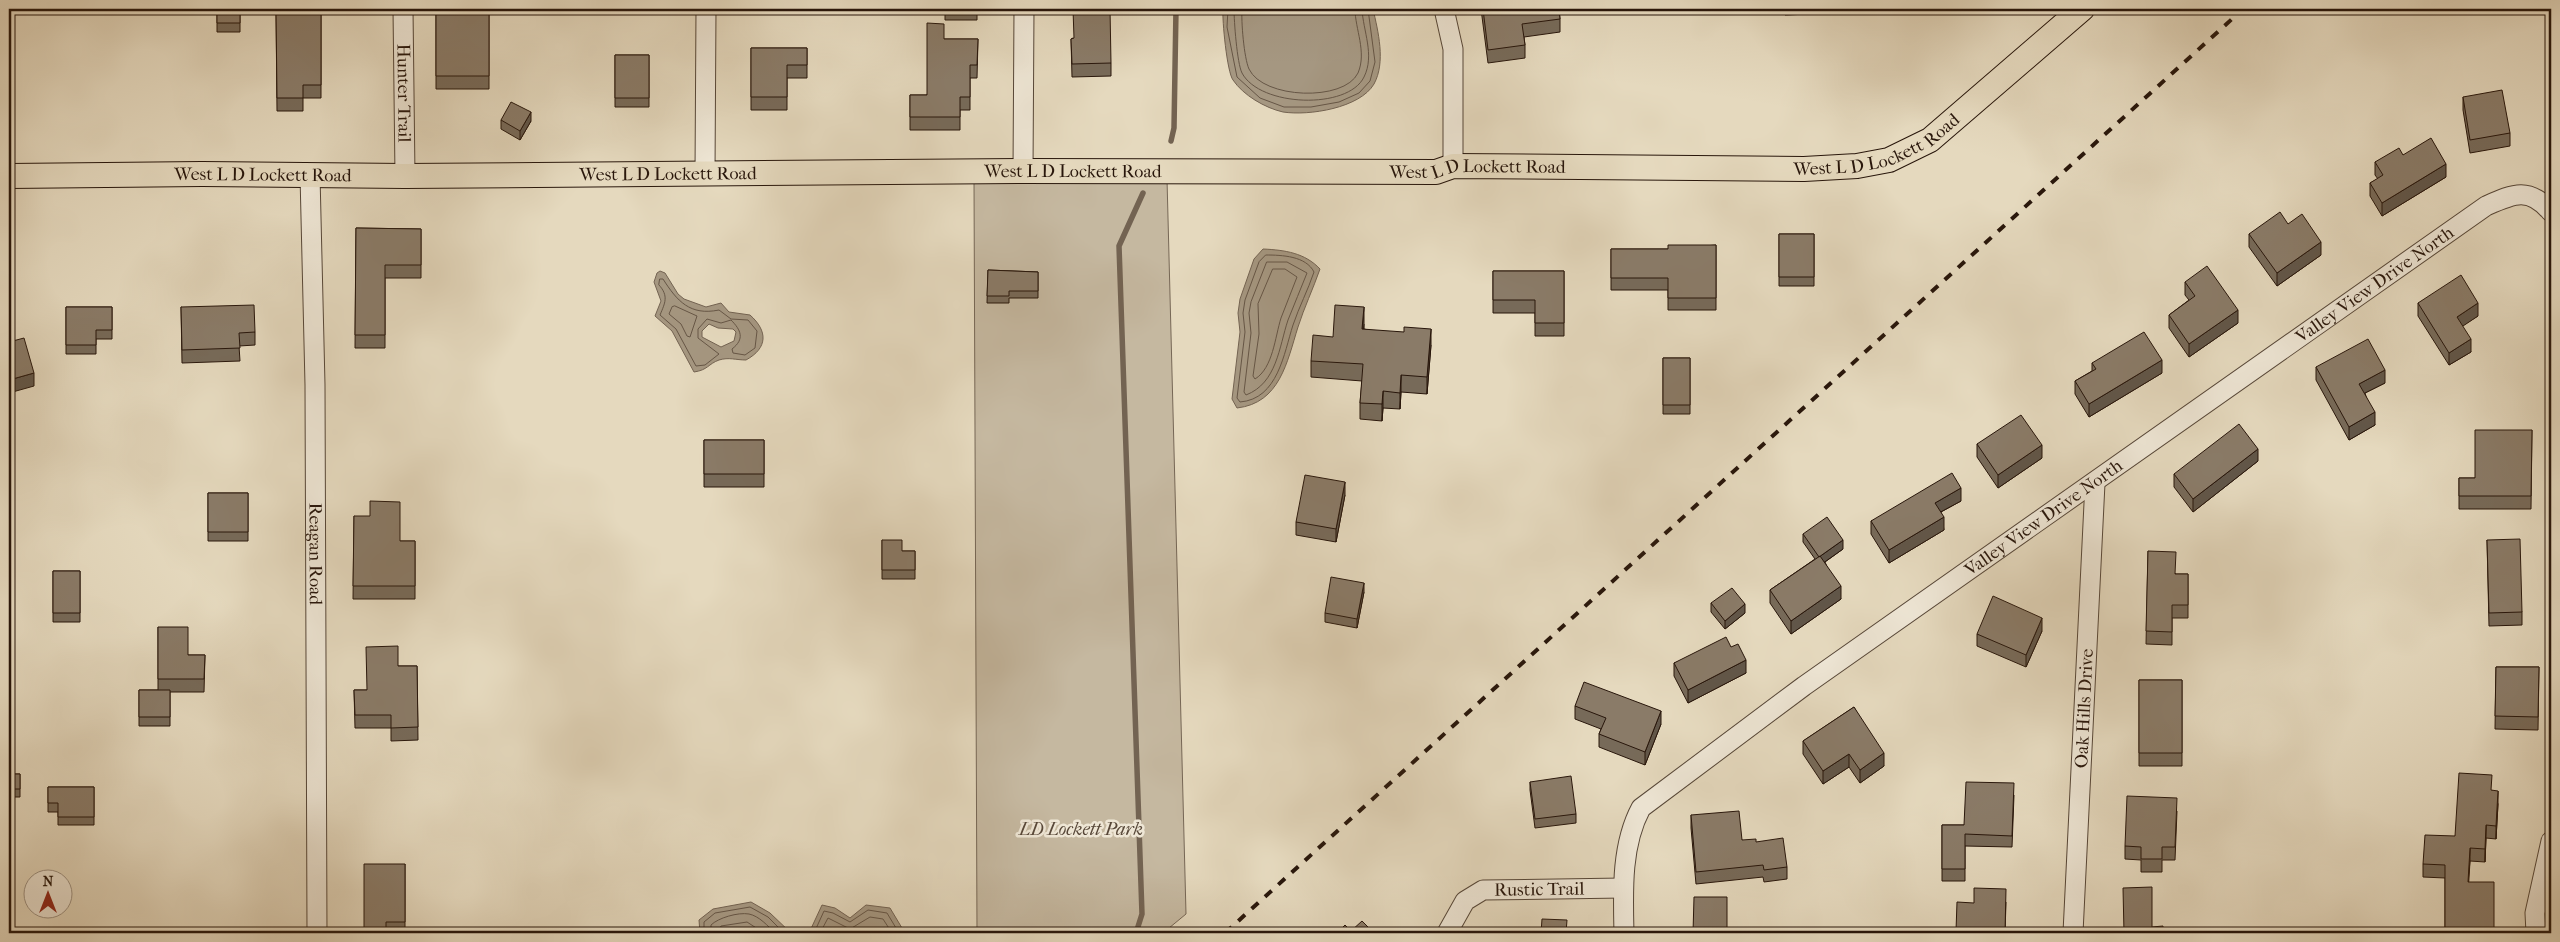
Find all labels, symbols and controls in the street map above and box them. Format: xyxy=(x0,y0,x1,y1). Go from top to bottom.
street label: Hunter Trail xyxy=(392,44,415,142)
street label: West L D Lockett Road xyxy=(1792,109,1964,180)
street label: West L D Lockett Road xyxy=(1388,155,1566,184)
street label: West L D Lockett Road xyxy=(983,161,1162,182)
street label: West L D Lockett Road xyxy=(578,163,757,186)
street label: West L D Lockett Road xyxy=(173,164,352,186)
street label: Valley View Drive North xyxy=(2291,222,2458,348)
street label: Valley View Drive North xyxy=(1960,455,2127,581)
street label: Reagan Road xyxy=(304,503,326,605)
street label: Oak Hills Drive xyxy=(2071,648,2098,769)
park label: LD Lockett Park xyxy=(1017,819,1143,840)
north arrow xyxy=(22,870,72,920)
text: N xyxy=(43,873,54,890)
street label: Rustic Trail xyxy=(1494,879,1585,901)

